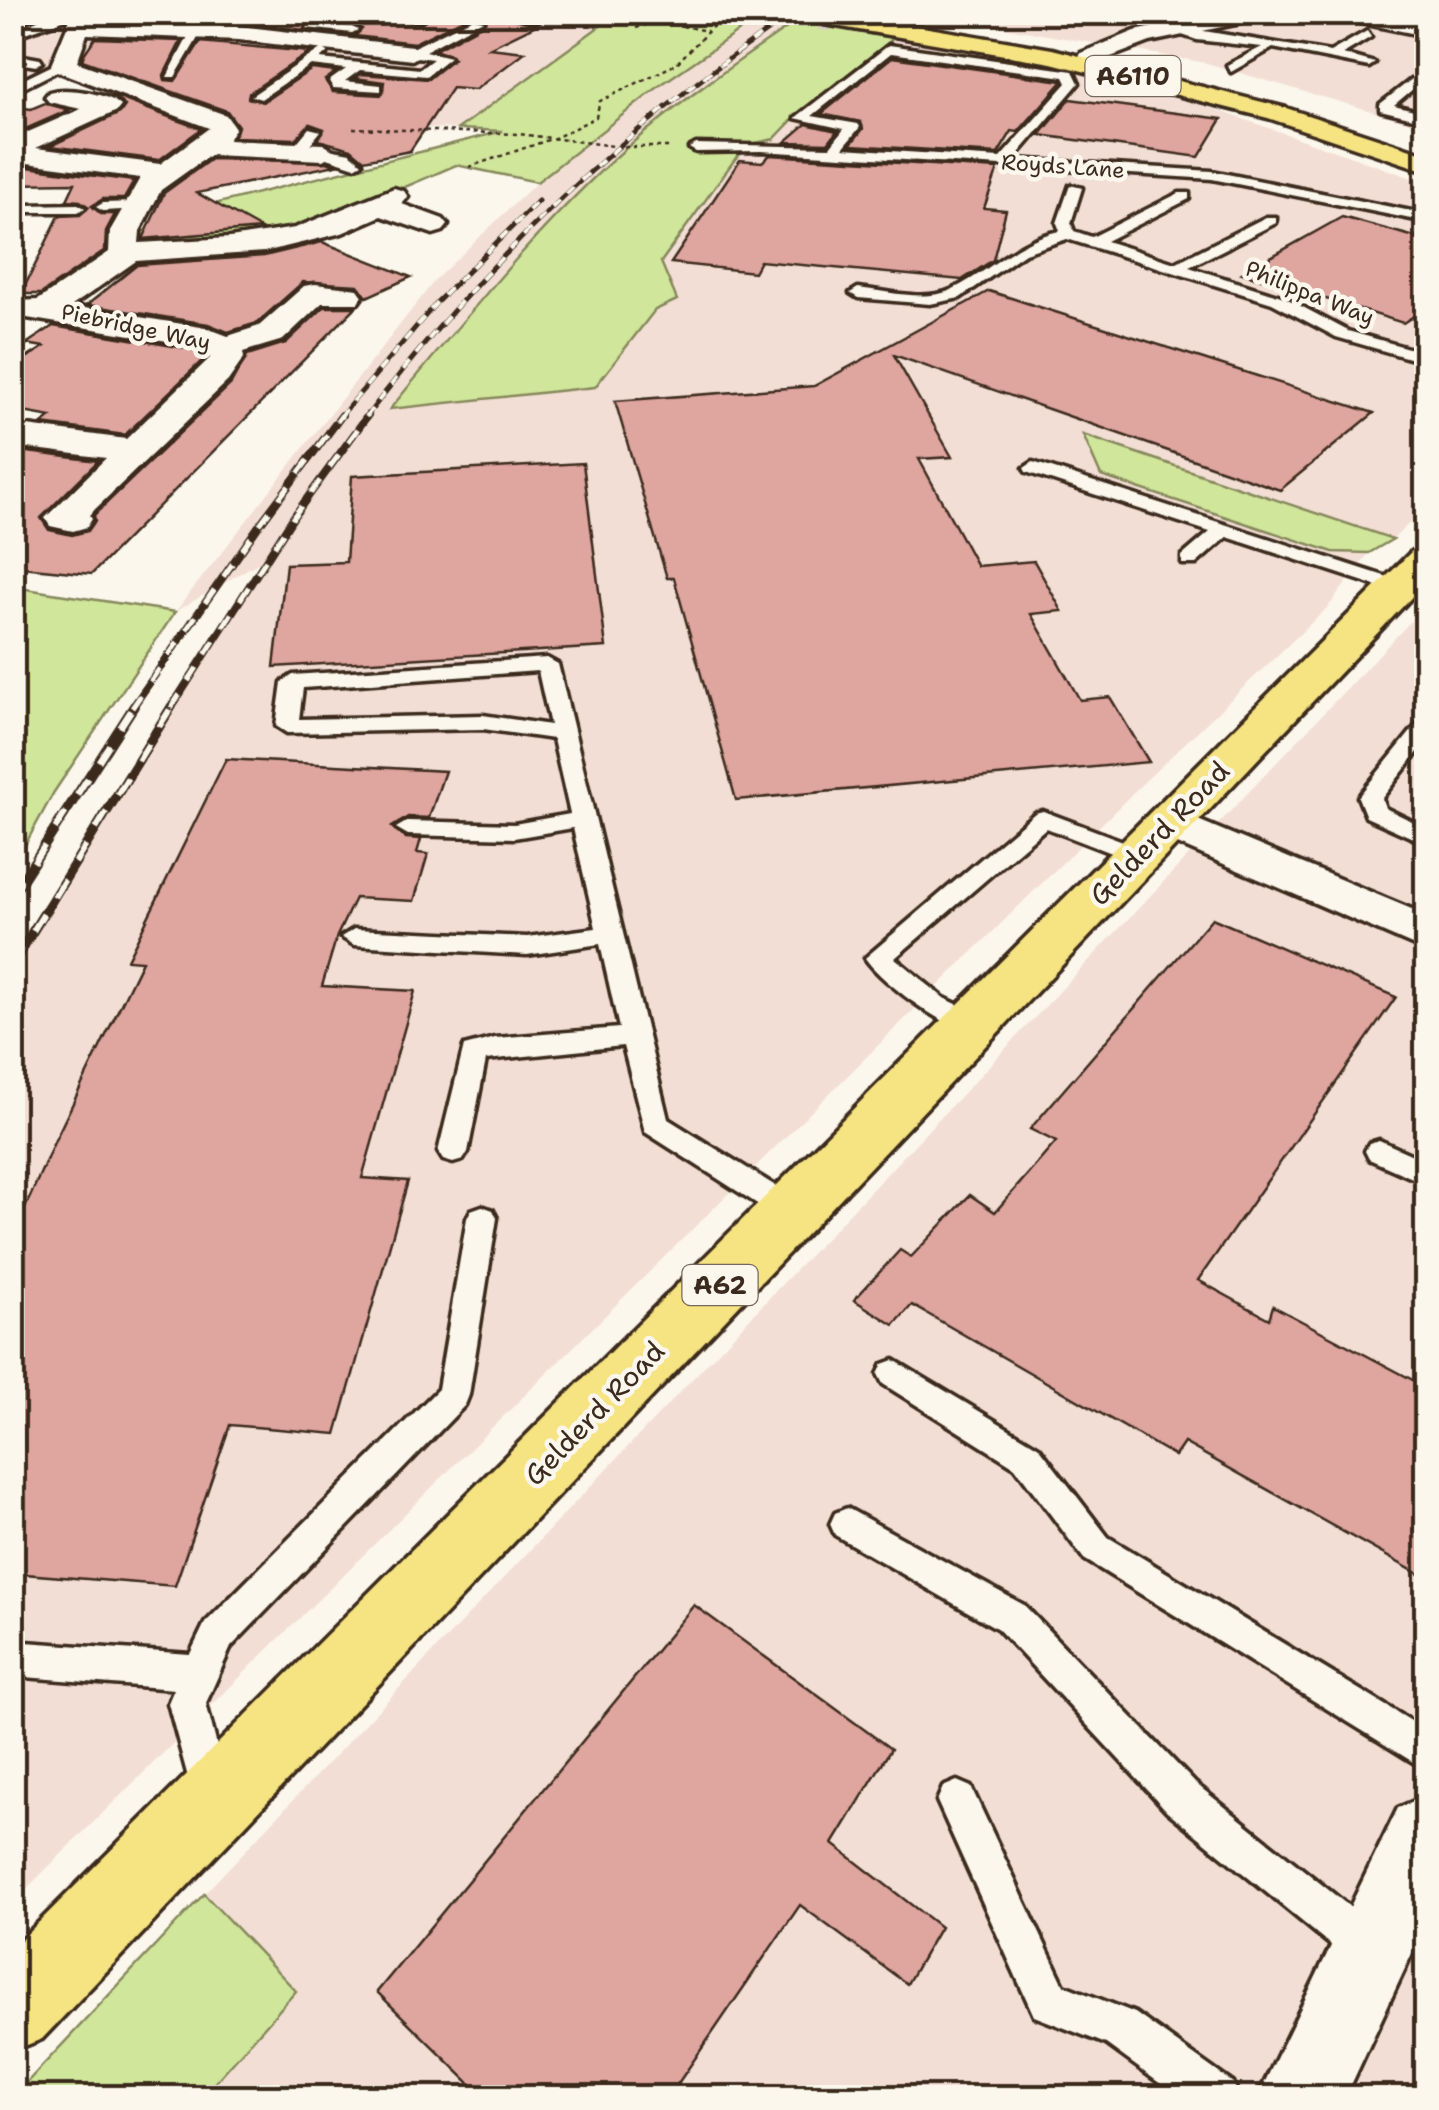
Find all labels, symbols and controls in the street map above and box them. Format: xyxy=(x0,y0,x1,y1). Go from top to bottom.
road number: A6110 xyxy=(1086,56,1180,96)
street label: Royds Lane xyxy=(1000,147,1126,185)
street label: Philippa Way xyxy=(1241,254,1379,332)
street label: Piebridge Way xyxy=(58,297,214,357)
street label: Gelderd Road xyxy=(1080,752,1238,914)
road number: A62 xyxy=(682,1265,758,1305)
street label: Gelderd Road xyxy=(515,1332,673,1494)

